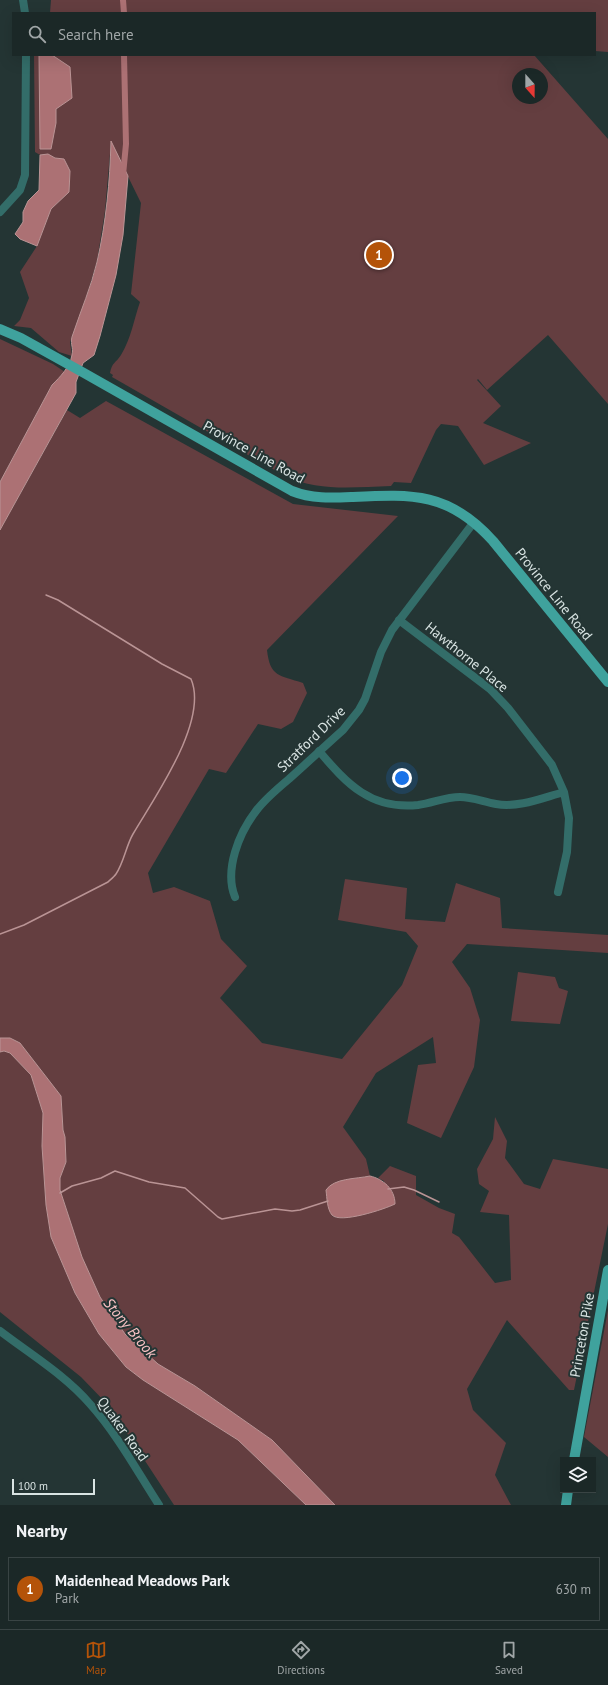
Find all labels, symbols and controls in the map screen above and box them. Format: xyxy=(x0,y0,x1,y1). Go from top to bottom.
search box xyxy=(12,12,596,56)
icon: search xyxy=(26,23,48,45)
text: Search here xyxy=(58,25,134,44)
north arrow xyxy=(512,68,548,104)
pin: 1 xyxy=(366,240,392,270)
street label: Province Line Road xyxy=(200,417,308,487)
street label: Province Line Road xyxy=(511,544,597,644)
street label: Hawthorne Place xyxy=(422,618,512,696)
street label: Stratford Drive xyxy=(273,702,349,776)
your location xyxy=(392,768,412,788)
street label: Princeton Pike xyxy=(566,1291,598,1379)
water label: Stony Brook xyxy=(100,1294,162,1363)
street label: Quaker Road xyxy=(93,1393,153,1465)
map controls xyxy=(560,1457,596,1493)
button: layers xyxy=(560,1457,596,1493)
scale bar xyxy=(12,1477,95,1496)
text: 100 m xyxy=(18,1479,48,1493)
text: Nearby xyxy=(16,1520,67,1542)
text: Maidenhead Meadows Park xyxy=(55,1571,230,1590)
text: 1 xyxy=(26,1581,34,1598)
text: 630 m xyxy=(556,1581,591,1598)
text: Park xyxy=(55,1590,79,1607)
tab: Map xyxy=(85,1639,107,1677)
tab: Directions xyxy=(277,1639,325,1677)
tab: Saved xyxy=(495,1639,523,1677)

